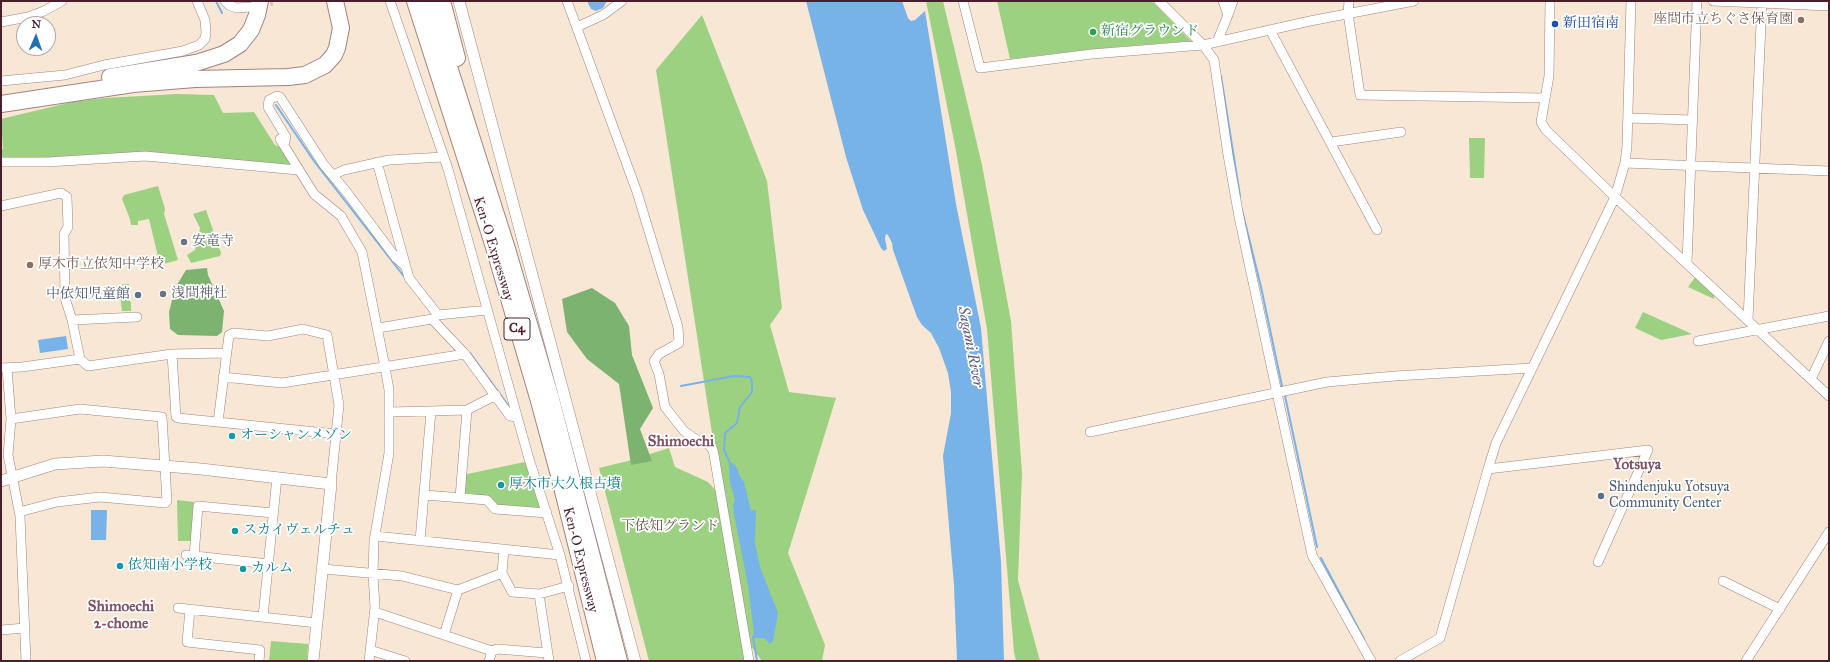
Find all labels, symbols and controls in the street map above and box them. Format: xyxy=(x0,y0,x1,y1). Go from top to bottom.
place label: 座間市立ちぐさ保育園 xyxy=(1653,12,1793,28)
marker: 座間市立ちぐさ保育園 xyxy=(1796,15,1806,25)
north arrow xyxy=(16,16,56,56)
place label: 新田宿南 xyxy=(1563,16,1619,32)
text: N xyxy=(32,18,41,31)
marker: 新田宿南 xyxy=(1550,19,1560,29)
place label: 新宿グラウンド xyxy=(1101,24,1199,40)
marker: 新宿グラウンド xyxy=(1088,27,1098,37)
street label: Ken-O Expressway xyxy=(469,195,517,303)
place label: 安竜寺 xyxy=(192,234,234,250)
marker: 安竜寺 xyxy=(179,237,189,247)
place label: 厚木市立依知中学校 xyxy=(38,257,164,273)
marker: 厚木市立依知中学校 xyxy=(25,260,35,270)
place label: 浅間神社 xyxy=(171,286,227,302)
place label: 中依知児童館 xyxy=(46,287,130,303)
marker: 浅間神社 xyxy=(158,289,168,299)
marker: 中依知児童館 xyxy=(133,290,143,300)
water label: Sagami River xyxy=(953,305,987,389)
road number: C4 xyxy=(504,318,530,340)
place label: オーシャンメゾン xyxy=(240,428,352,444)
marker: オーシャンメゾン xyxy=(227,431,237,441)
district label: Shimoechi xyxy=(648,433,714,451)
district label: Yotsuya xyxy=(1613,456,1661,474)
place label: 厚木市大久根古墳 xyxy=(509,477,621,493)
marker: 厚木市大久根古墳 xyxy=(496,480,506,490)
place label: Shindenjuku Yotsuya Community Center xyxy=(1609,480,1729,512)
marker: Shindenjuku Yotsuya Community Center xyxy=(1596,491,1606,501)
street label: Ken-O Expressway xyxy=(559,505,601,615)
park label: 下依知グランド xyxy=(621,519,719,535)
place label: スカイヴェルチュ xyxy=(243,523,355,539)
marker: スカイヴェルチュ xyxy=(230,526,240,536)
place label: 依知南小学校 xyxy=(128,558,212,574)
marker: 依知南小学校 xyxy=(115,561,125,571)
place label: カルム xyxy=(251,561,293,577)
marker: カルム xyxy=(238,564,248,574)
district label: Shimoechi 2-chome xyxy=(88,598,154,633)

